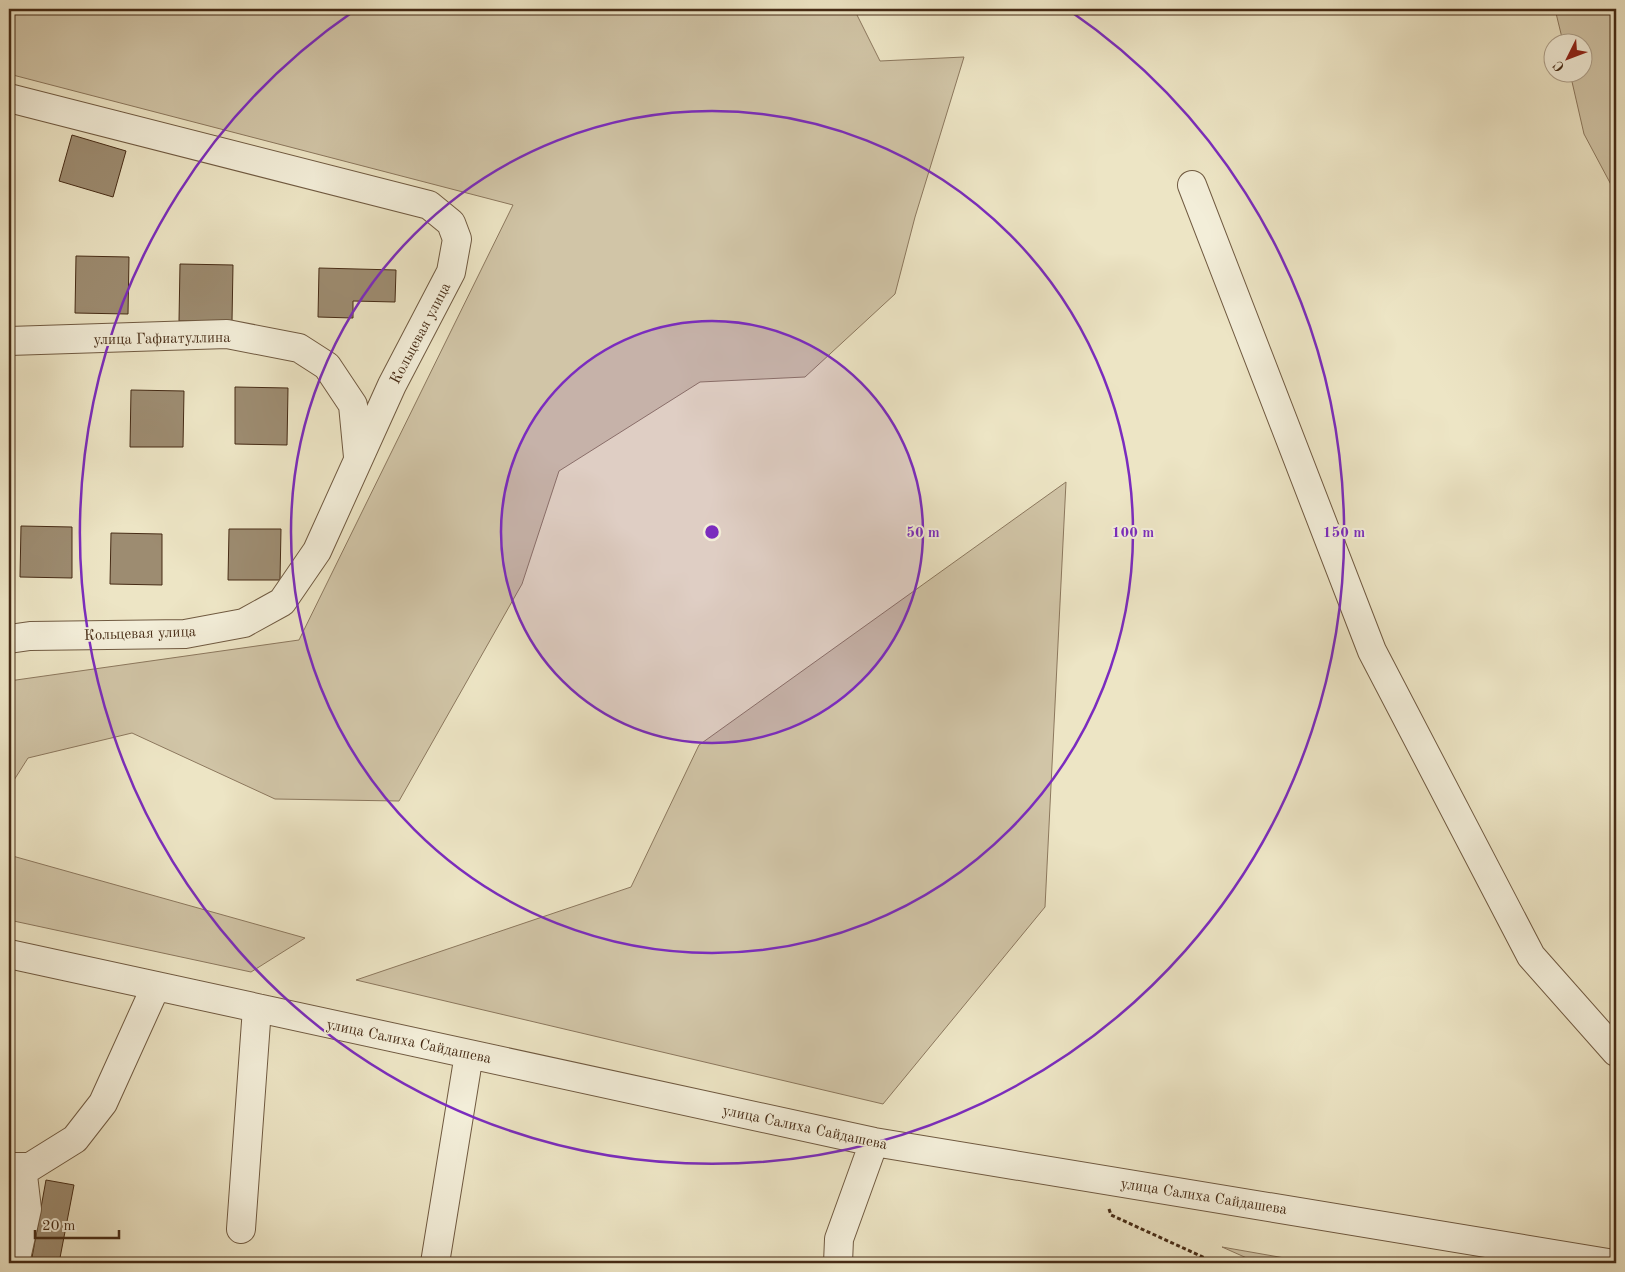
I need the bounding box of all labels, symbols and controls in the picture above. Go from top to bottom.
north arrow [1542,32,1592,82]
text: С [1551,58,1567,74]
street label: Кольцевая улица [388,280,455,387]
street label: улица Гафиатуллина [93,331,231,348]
centre of rings [703,523,721,541]
text: 50 m [906,526,940,541]
text: 100 m [1112,526,1154,541]
text: 150 m [1323,526,1365,541]
street label: Кольцевая улица [84,625,197,644]
street label: улица Салиха Сайдашева [325,1018,493,1067]
street label: улица Салиха Сайдашева [721,1104,889,1153]
street label: улица Салиха Сайдашева [1119,1177,1289,1218]
scale bar [35,1207,119,1239]
text: 20 m [42,1219,76,1234]

